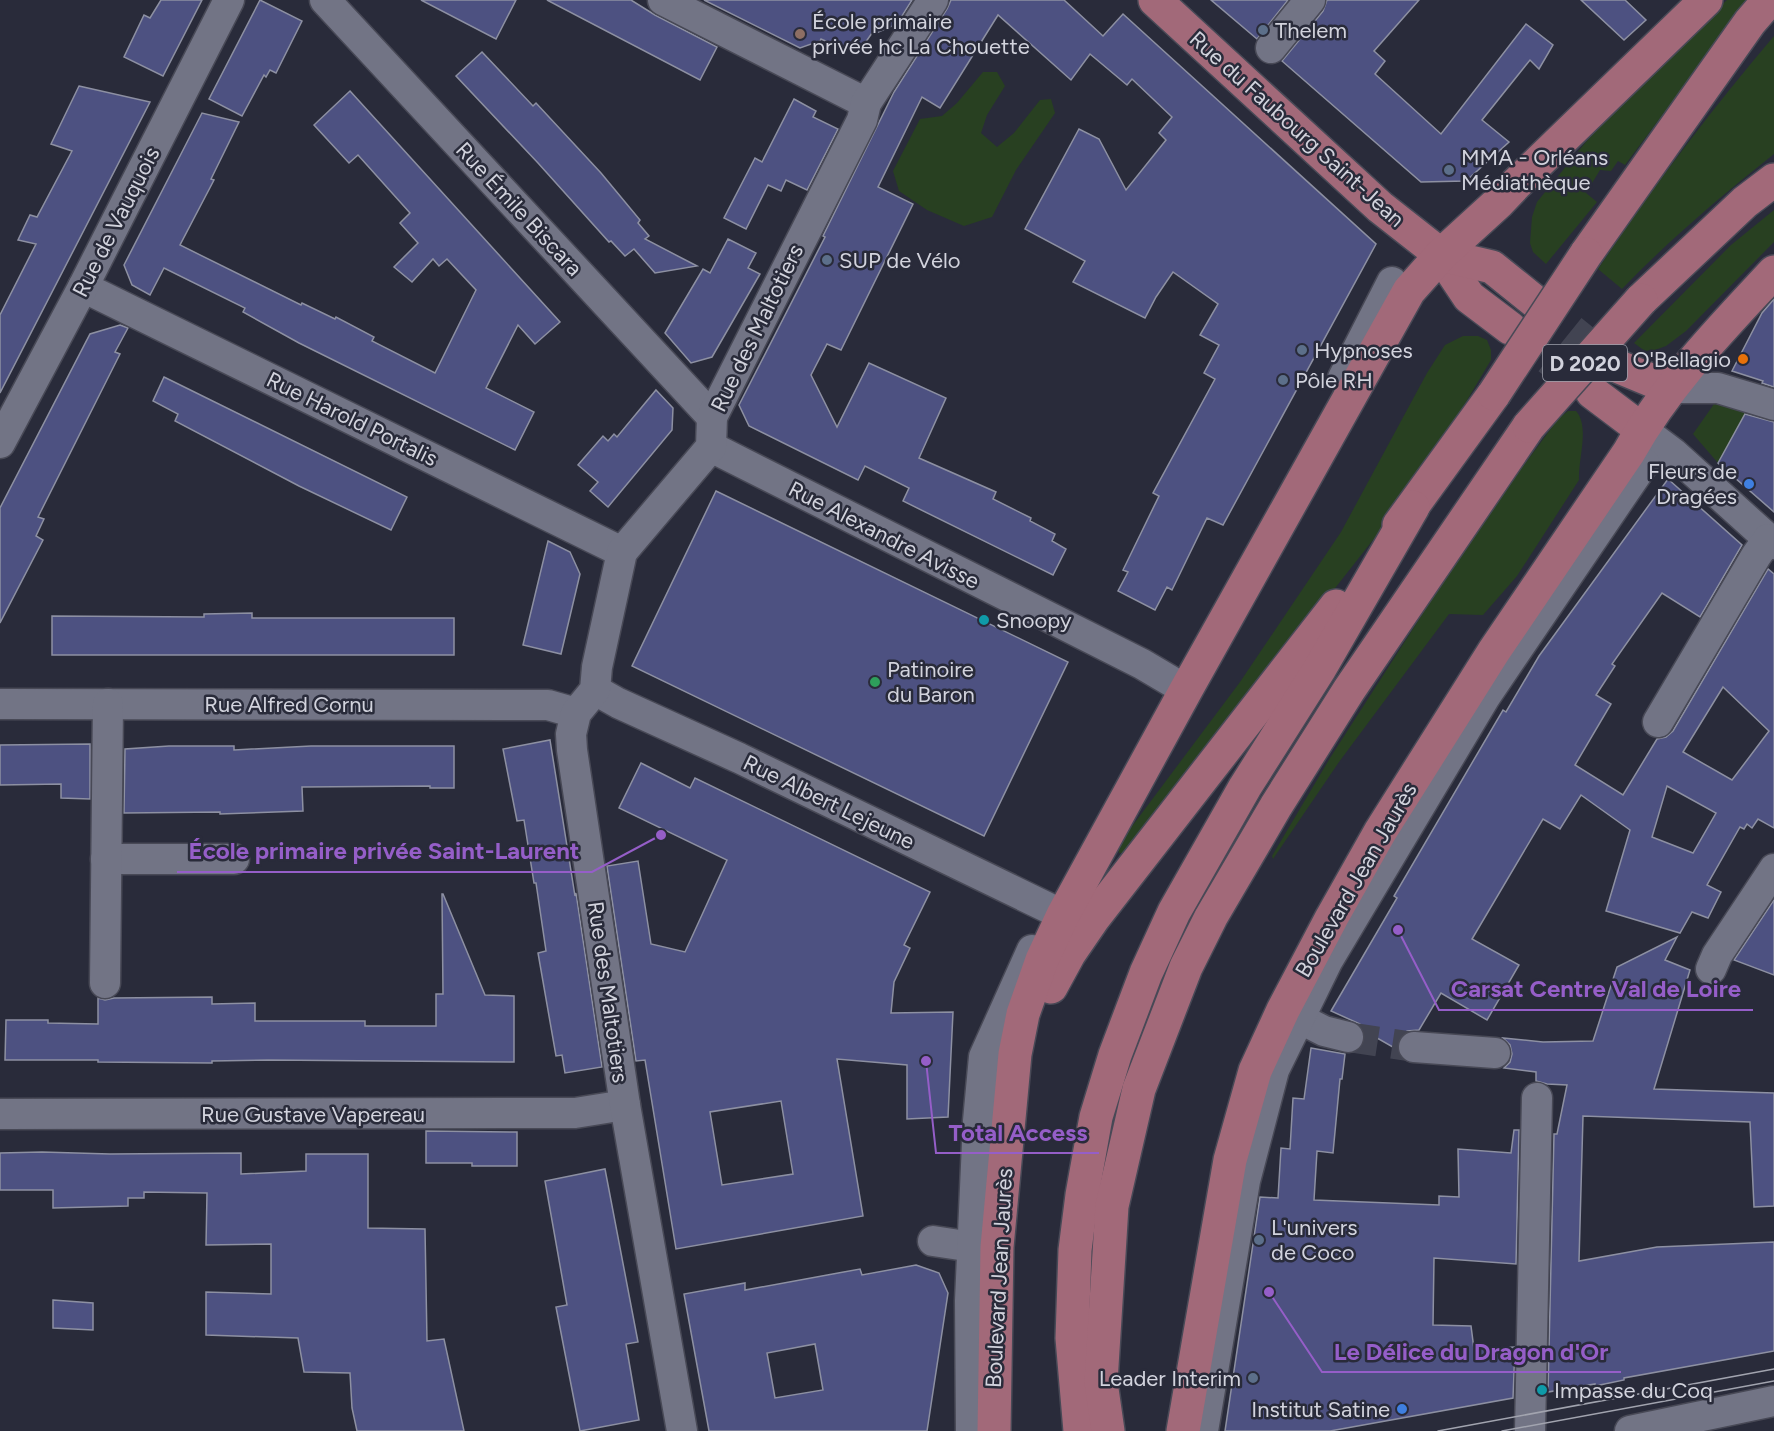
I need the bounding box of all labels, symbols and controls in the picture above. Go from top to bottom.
place label: École primaire privée hc La Chouette [812,8,1030,60]
place label: Thelem [1275,17,1347,44]
marker: Thelem [1256,23,1270,37]
street label: Rue du Faubourg Saint-Jean [1184,25,1410,233]
marker: École primaire privée hc La Chouette [793,27,807,41]
street label: Rue Émile Biscara [450,136,588,282]
street label: Rue de Vauquois [67,142,165,302]
place label: MMA - Orléans Médiathèque [1461,144,1608,196]
marker: MMA - Orléans Médiathèque [1442,163,1456,177]
street label: Rue des Maltotiers [705,240,809,416]
place label: SUP de Vélo [839,247,961,274]
marker: SUP de Vélo [820,253,834,267]
place label: Hypnoses [1314,337,1413,364]
marker: Hypnoses [1295,343,1309,357]
road number: D 2020 [1543,345,1627,381]
place label: O'Bellagio [1632,346,1731,373]
marker: O'Bellagio [1736,352,1750,366]
street label: Rue Harold Portalis [262,366,442,472]
place label: Pôle RH [1295,367,1373,394]
marker: Pôle RH [1276,373,1290,387]
place label: Fleurs de Dragées [1648,458,1737,510]
street label: Rue Alexandre Avisse [784,475,984,595]
marker: Fleurs de Dragées [1742,477,1756,491]
place label: Snoopy [996,607,1072,634]
marker: Snoopy [977,613,991,627]
place label: Patinoire du Baron [887,656,975,708]
marker: Patinoire du Baron [868,675,882,689]
street label: Rue Alfred Cornu [204,691,374,718]
street label: Rue Albert Lejeune [739,749,919,855]
street label: Boulevard Jean Jaurès [1289,778,1423,982]
callout: École primaire privée Saint-Laurent [177,830,592,872]
text: École primaire privée Saint-Laurent [189,836,579,865]
street label: Rue des Maltotiers [582,900,634,1084]
callout: Carsat Centre Val de Loire [1439,968,1753,1010]
text: Carsat Centre Val de Loire [1451,974,1741,1003]
street label: Rue Gustave Vapereau [201,1101,425,1128]
callout: Total Access [936,1111,1099,1153]
text: Total Access [949,1118,1087,1147]
street label: Boulevard Jean Jaurès [980,1167,1018,1389]
place label: L'univers de Coco [1271,1214,1357,1266]
marker: L'univers de Coco [1252,1233,1266,1247]
callout: Le Délice du Dragon d'Or [1322,1330,1621,1372]
text: Le Délice du Dragon d'Or [1334,1337,1608,1366]
place label: Leader Interim [1099,1365,1241,1392]
marker: Leader Interim [1246,1371,1260,1385]
place label: Impasse du Coq [1554,1377,1713,1404]
marker: Impasse du Coq [1535,1383,1549,1397]
place label: Institut Satine [1251,1396,1390,1423]
marker: Institut Satine [1395,1402,1409,1416]

